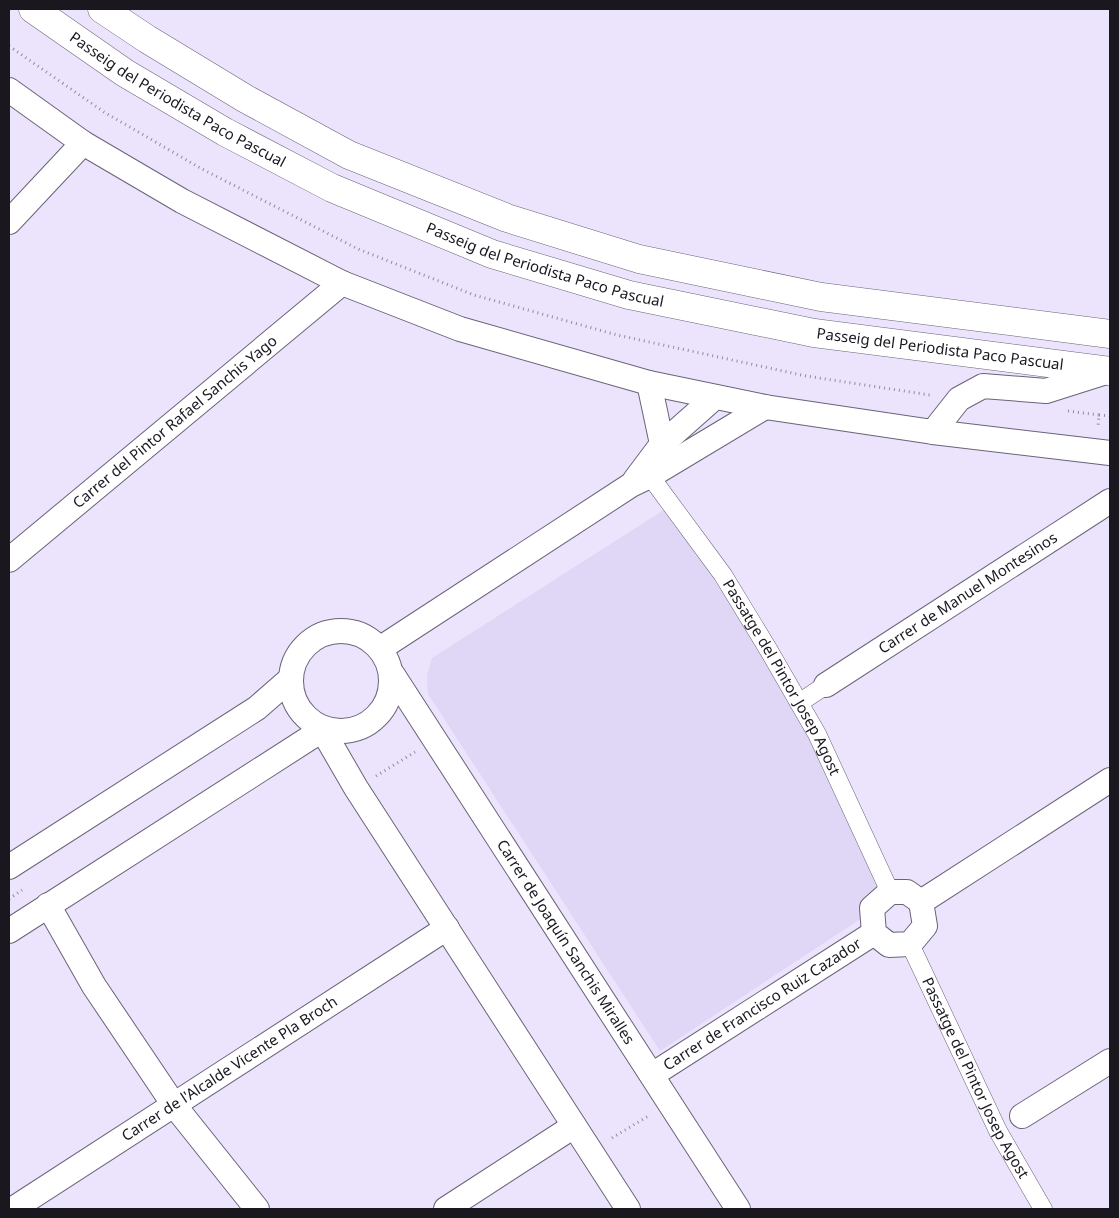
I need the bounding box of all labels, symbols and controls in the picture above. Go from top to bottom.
street label: Passeig del Periodista Paco Pascual [66,27,290,171]
street label: Passeig del Periodista Paco Pascual [423,217,666,311]
street label: Passeig del Periodista Paco Pascual [816,322,1065,374]
street label: Carrer del Pintor Rafael Sanchis Yago [68,330,281,512]
street label: Carrer de Manuel Montesinos [874,527,1061,658]
street label: Passatge del Pintor Josep Agost [719,575,846,779]
street label: Carrer de Joaquín Sanchis Miralles [493,835,640,1048]
street label: Carrer de Francisco Ruiz Cazador [659,933,865,1074]
street label: Passatge del Pintor Josep Agost [918,974,1035,1182]
street label: Carrer de l'Alcalde Vicente Pla Broch [117,991,341,1145]

